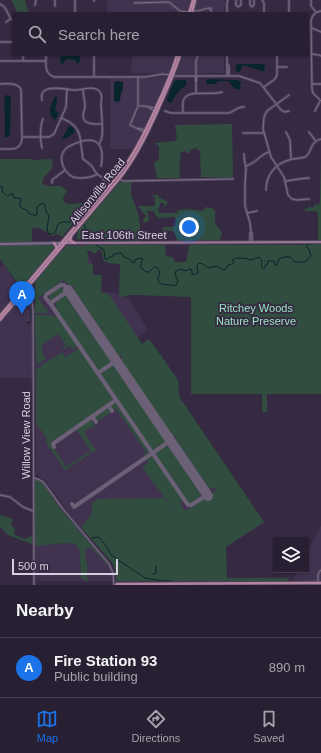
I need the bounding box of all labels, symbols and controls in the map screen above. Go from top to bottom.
search box [12,12,309,56]
icon: search [26,23,48,45]
text: Search here [58,26,140,43]
street label: Allisonville Road [67,156,127,226]
your location [179,217,199,237]
street label: East 106th Street [82,229,167,241]
pin: A [9,281,35,314]
park label: Ritchey Woods Nature Preserve [216,302,296,327]
street label: Willow View Road [20,391,32,479]
map controls [273,537,309,573]
button: layers [273,537,309,573]
scale bar [12,557,118,576]
text: 500 m [18,560,49,572]
text: Nearby [16,601,74,620]
text: Fire Station 93 [54,652,157,669]
text: A [24,660,34,675]
text: 890 m [269,660,305,675]
text: Public building [54,669,138,684]
tab: Map [36,708,58,744]
tab: Directions [131,708,180,744]
tab: Saved [253,708,284,744]

